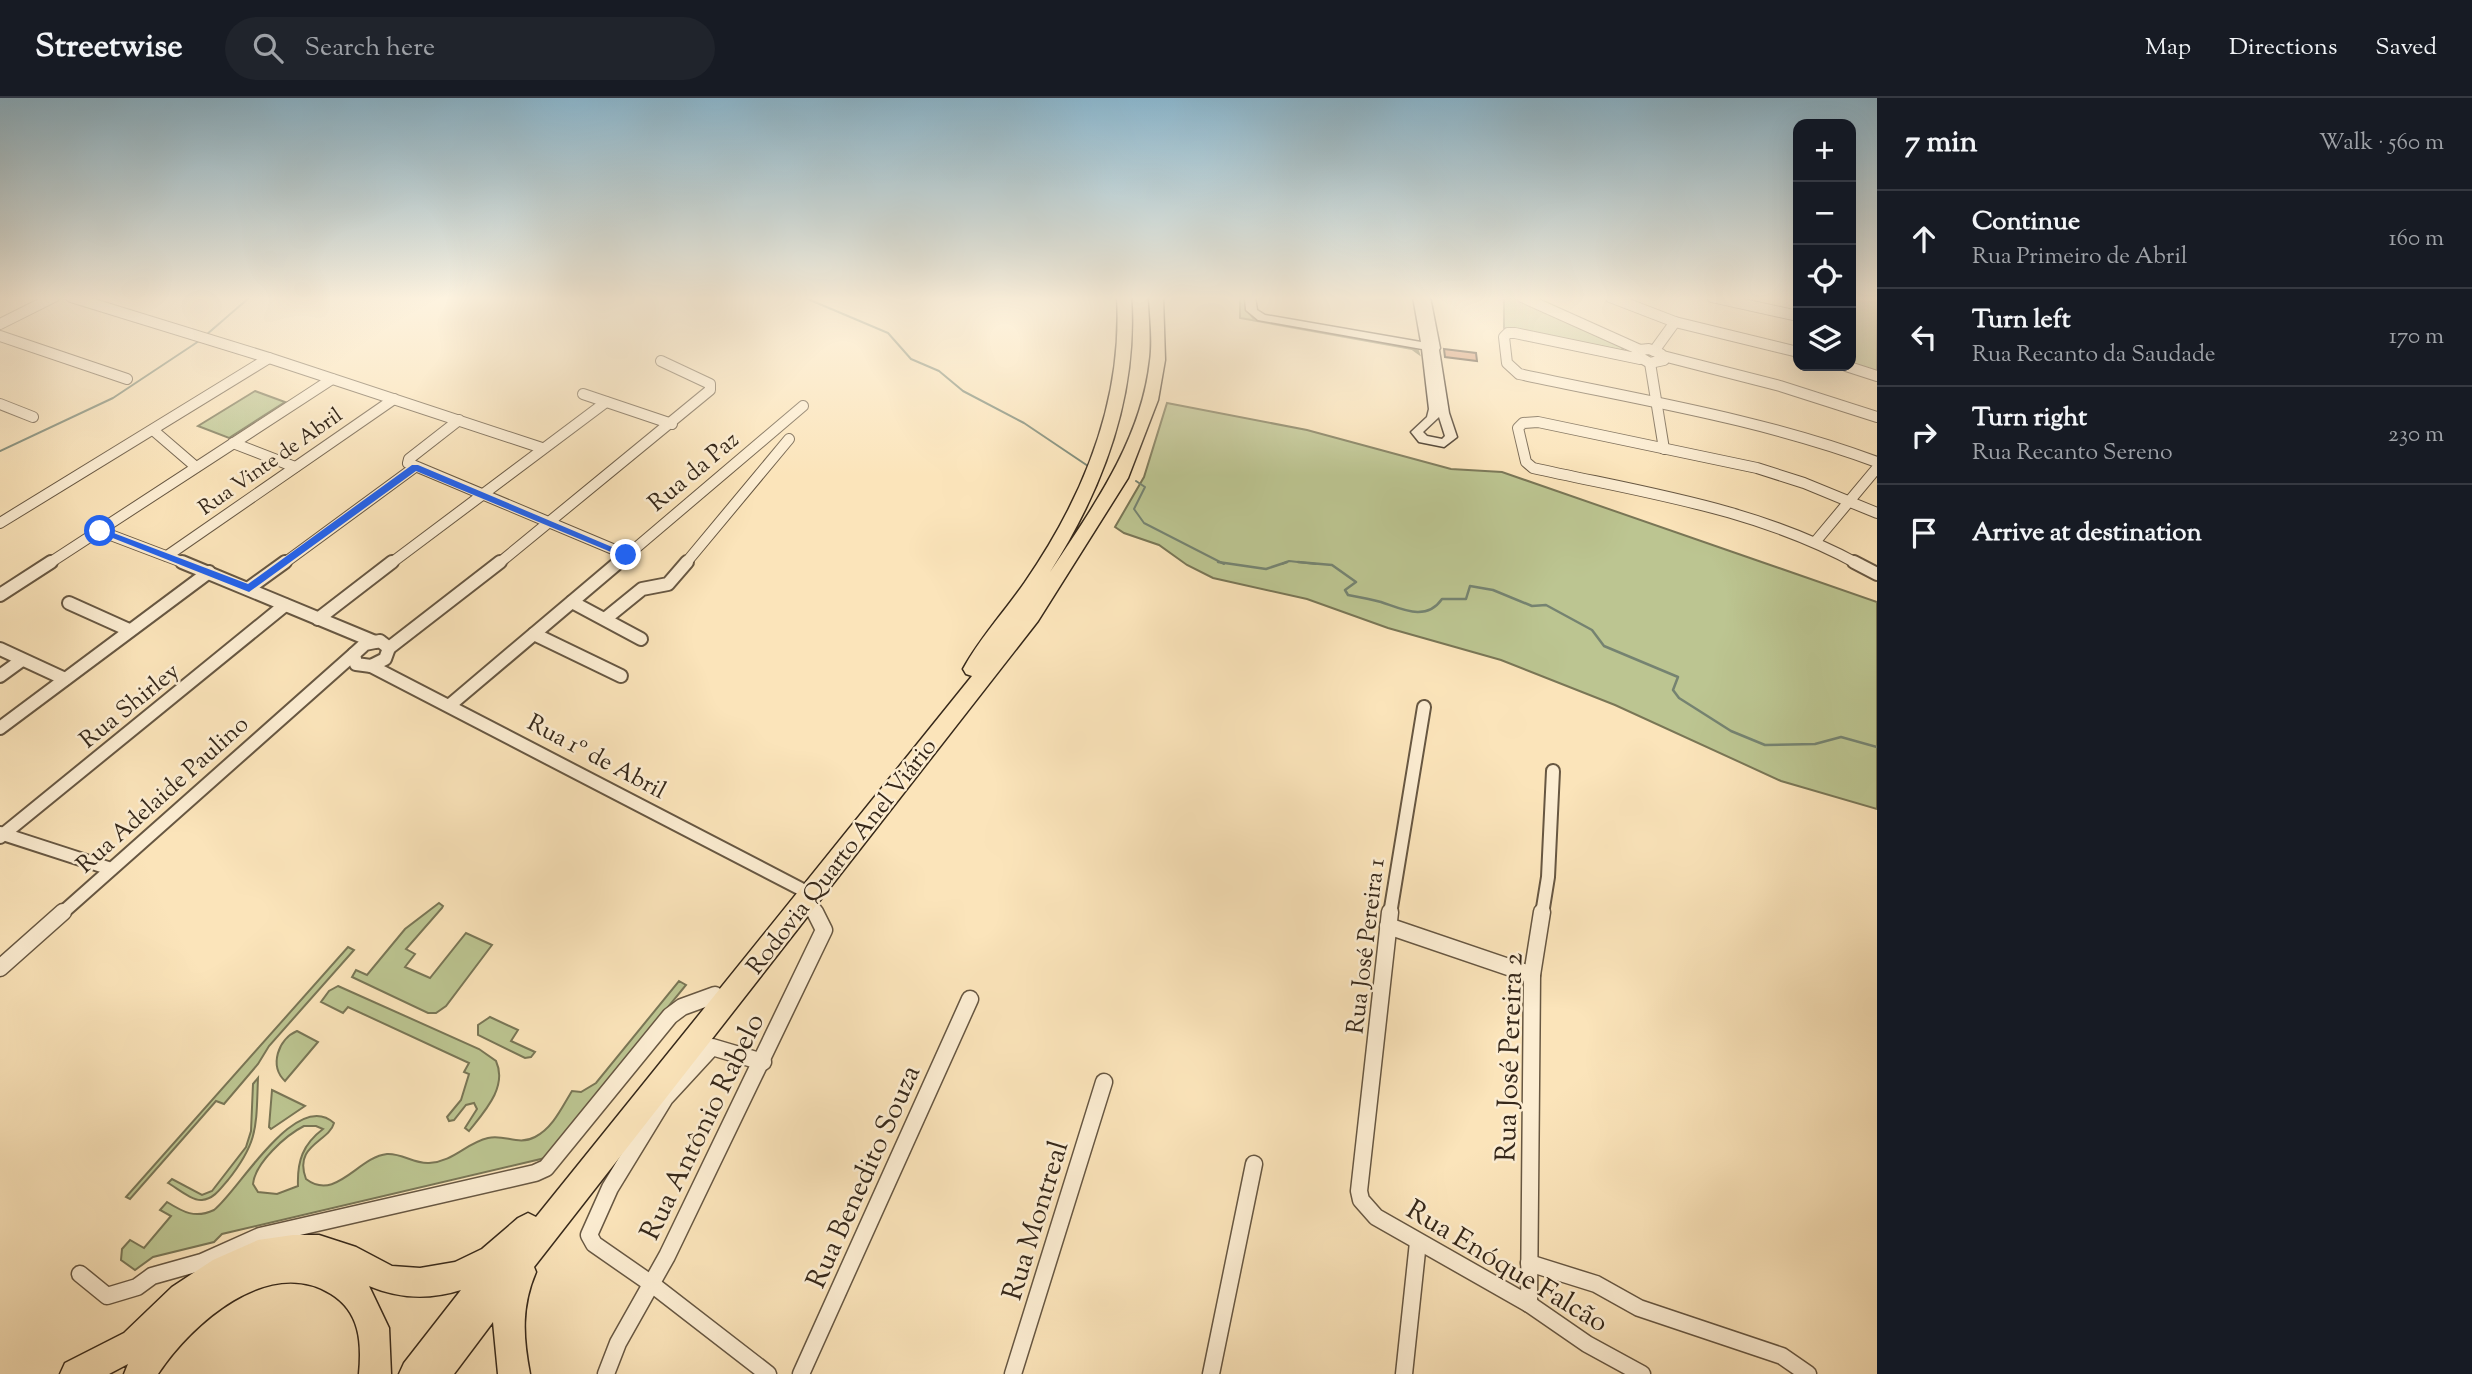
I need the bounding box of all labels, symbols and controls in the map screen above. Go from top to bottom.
search box [225,17,715,80]
text: Streetwise [35,24,183,72]
icon: search [249,29,287,67]
text: Search here [305,30,435,67]
text: Map [2145,31,2191,65]
text: Directions [2229,31,2337,65]
text: Saved [2375,31,2437,65]
map controls [1793,119,1856,371]
button: + [1793,119,1856,182]
text: 7 min [1905,122,1977,165]
text: Walk · 560 m [2319,127,2444,160]
button: − [1793,182,1856,245]
text: Continue [1972,204,2080,241]
icon: ahead [1905,220,1943,258]
text: 160 m [2389,223,2444,256]
text: Rua Primeiro de Abril [1972,241,2187,274]
button: locate [1793,245,1856,308]
text: Turn left [1972,302,2071,339]
button: layers [1793,308,1856,371]
icon: left [1905,318,1943,356]
text: 170 m [2389,321,2444,354]
text: Rua Recanto da Saudade [1972,339,2215,372]
text: Turn right [1972,400,2087,437]
street label: Rua Vinte de Abril [193,402,349,524]
icon: right [1905,416,1943,454]
text: 230 m [2388,419,2444,452]
street label: Rua da Paz [641,424,747,521]
text: Rua Recanto Sereno [1972,437,2173,470]
icon: arrive [1905,514,1943,552]
route start [84,515,115,546]
text: Arrive at destination [1972,515,2202,552]
route end [610,539,641,570]
street label: Rua Shirley [73,656,188,757]
street label: Rua 1º de Abril [521,707,672,809]
street label: Rua Adelaide Paulino [70,709,257,882]
street label: Rodovia Quarto Anel Viário [739,732,946,983]
street label: Rua José Pereira 1 [1339,857,1395,1036]
street label: Rua José Pereira 2 [1487,952,1535,1162]
street label: Rua Antônio Rabelo [631,1007,776,1247]
street label: Rua Benedito Souza [798,1059,932,1295]
street label: Rua Montreal [994,1136,1080,1306]
street label: Rua Enóque Falcão [1398,1191,1615,1344]

